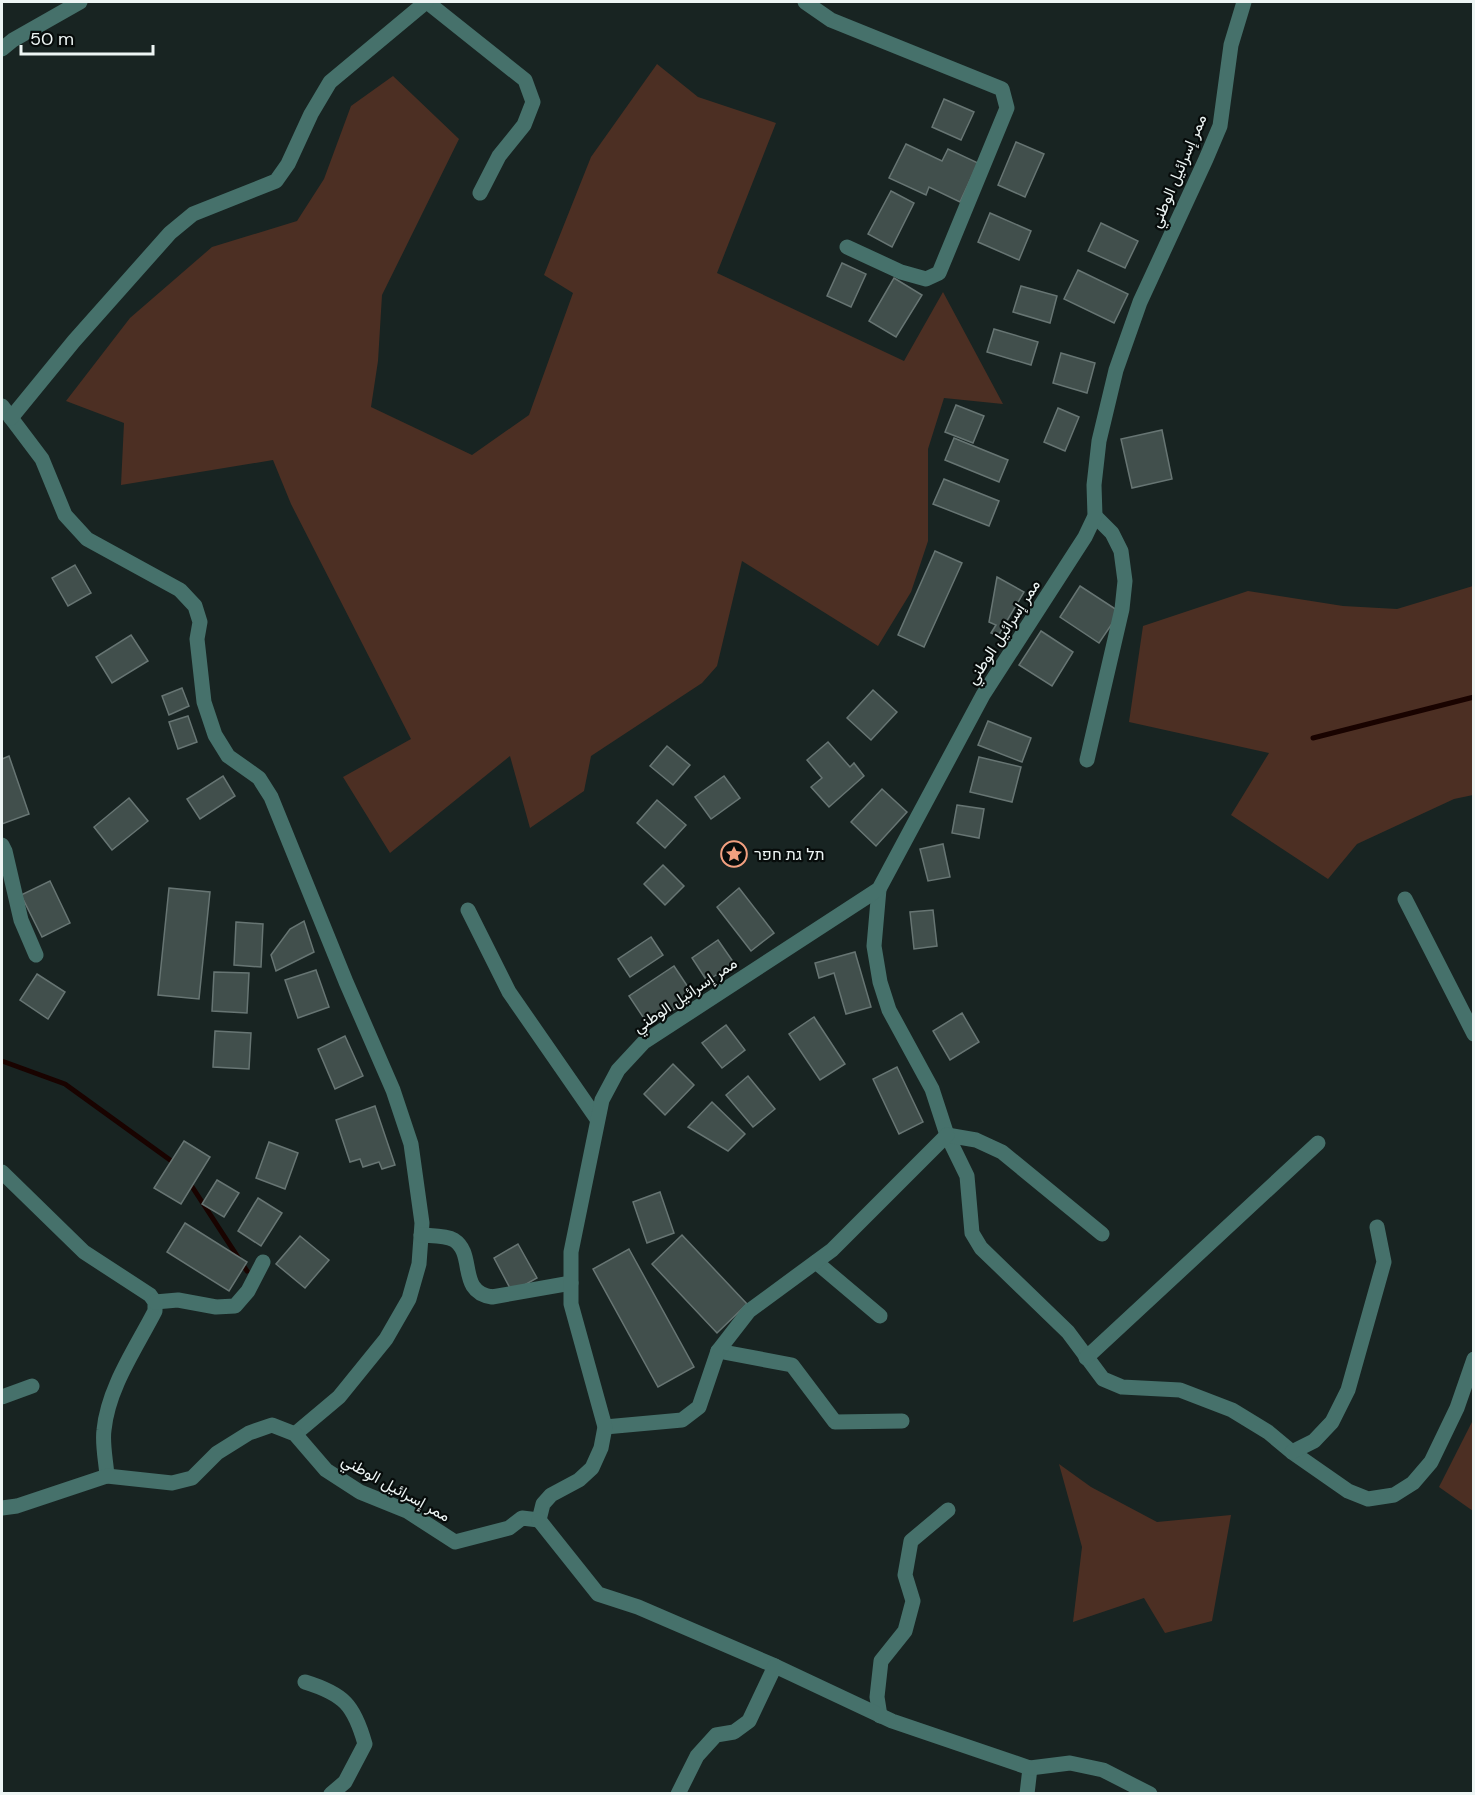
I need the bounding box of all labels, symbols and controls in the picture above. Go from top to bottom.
scale bar [21,18,153,56]
text: 50 m [30,27,74,51]
street label: ممر إسرائيل الوطني [1145,111,1214,232]
street label: ممر إسرائيل الوطني [961,575,1047,690]
place icon: תל גת חפר [719,839,749,869]
place label: תל גת חפר [754,844,825,865]
street label: ممر إسرائيل الوطني [629,952,743,1040]
street label: ممر إسرائيل الوطني [336,1449,454,1529]

